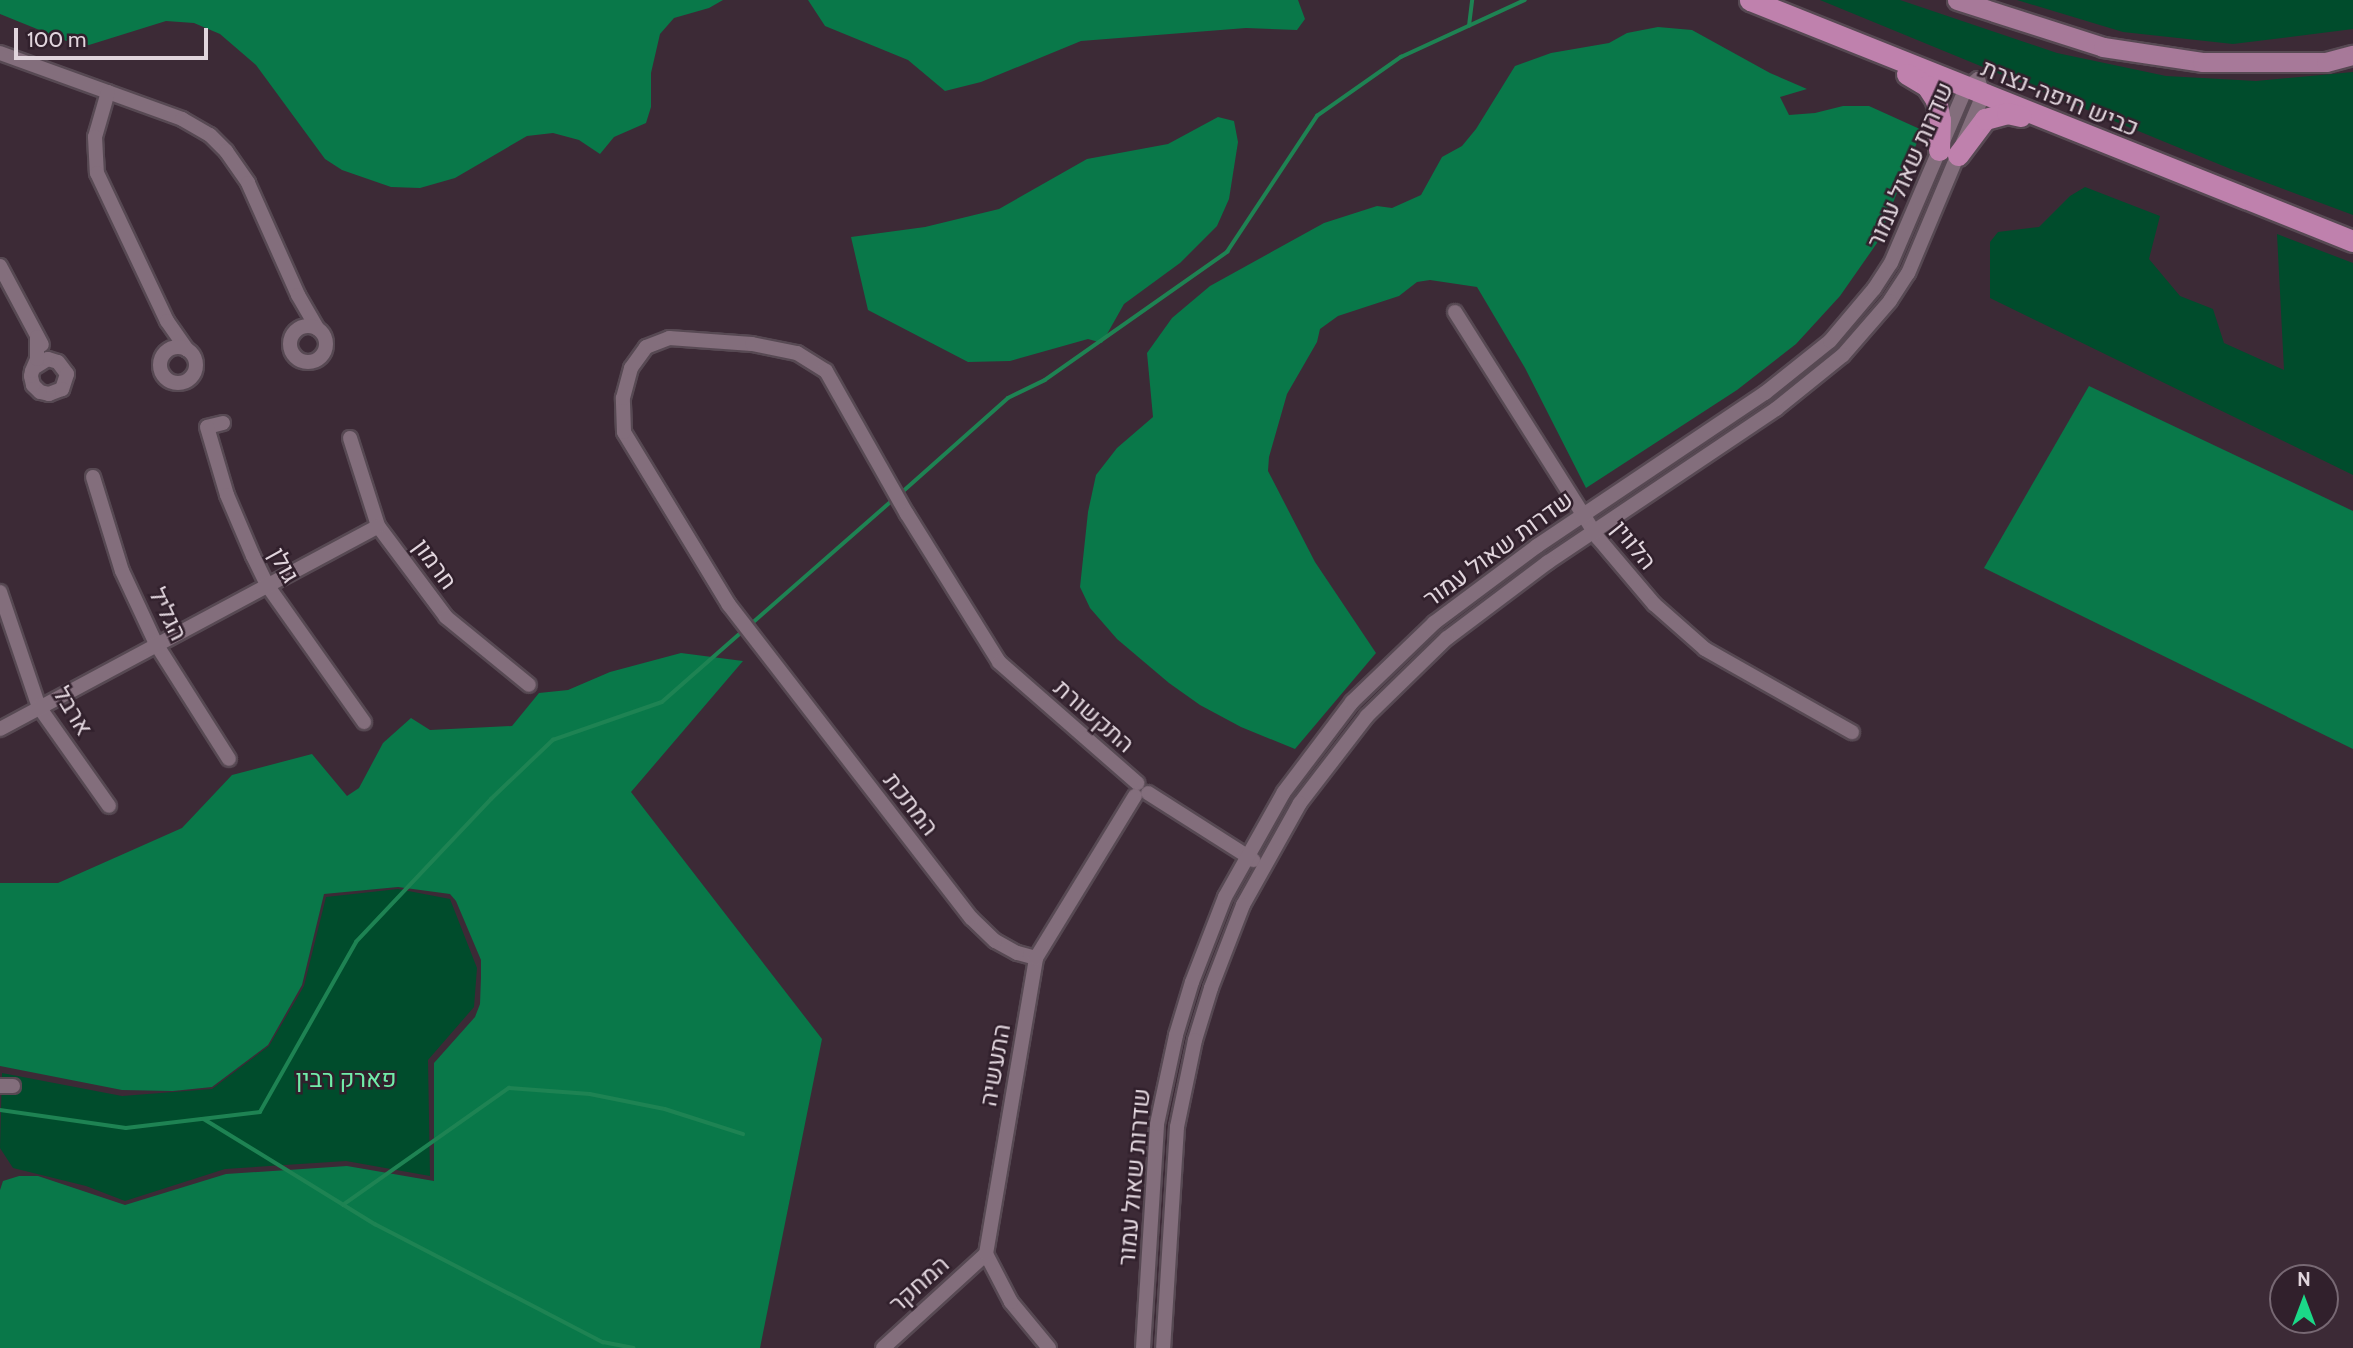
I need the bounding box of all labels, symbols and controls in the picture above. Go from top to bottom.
scale bar [18,14,212,58]
text: 100 m [27,27,86,52]
street label: כביש חיפה-נצרת [1977,53,2143,143]
street label: שדרות שאול עמור [1861,78,1959,252]
street label: שדרות שאול עמור [1418,485,1578,613]
street label: הלווין [1606,515,1662,575]
street label: חרמון [407,533,463,595]
street label: גולן [263,542,305,588]
street label: הגליל [143,583,193,645]
street label: התקשורת [1048,673,1140,759]
street label: ארבל [47,681,99,741]
street label: המתכת [877,767,945,841]
street label: התעשיה [974,1021,1016,1109]
park label: פארק רבין [295,1065,397,1093]
street label: שדרות שאול עמור [1112,1087,1156,1267]
street label: המחקר [883,1250,955,1318]
north arrow [2269,1264,2339,1334]
text: N [2297,1268,2311,1291]

